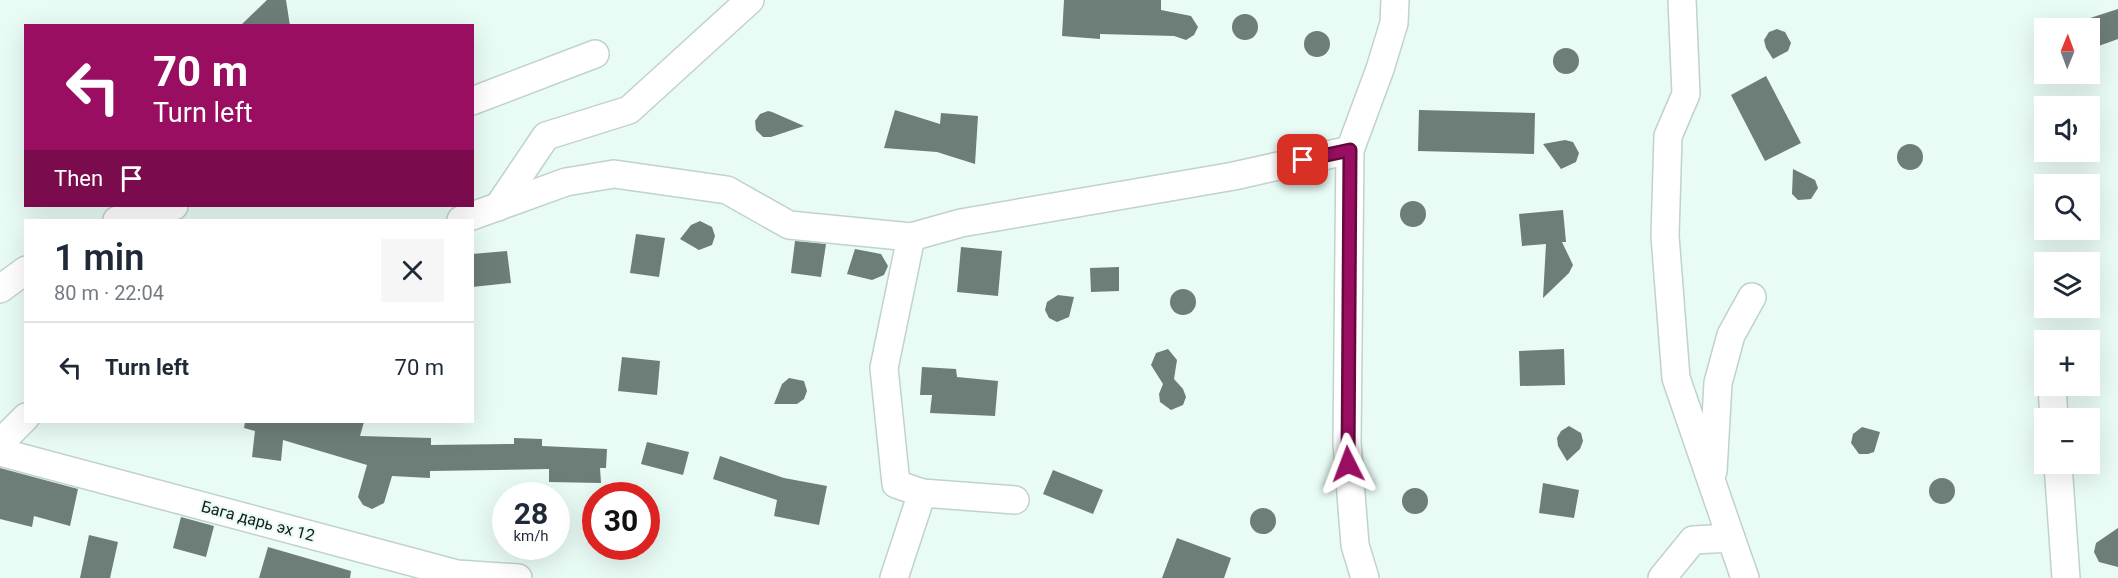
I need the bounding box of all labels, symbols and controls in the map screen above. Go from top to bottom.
north arrow [2034,18,2100,84]
map controls [2034,18,2100,474]
text: 70 m [153,47,248,96]
icon: left [54,48,132,126]
button: sound [2034,96,2100,162]
text: Turn left [153,97,253,129]
pin [1277,134,1328,185]
icon: arrive [1286,143,1319,176]
icon: arrive [115,162,148,195]
text: Then [54,166,103,191]
button: search [2034,174,2100,240]
text: 1 min [54,237,144,279]
button: close [381,239,444,302]
button: layers [2034,252,2100,318]
text: 80 m · 22:04 [54,281,164,305]
button: + [2034,330,2100,396]
icon: left [54,351,87,384]
text: Turn left [105,355,189,380]
text: 70 m [395,355,444,380]
button: − [2034,408,2100,474]
position arrow [1316,432,1380,496]
speed limit sign: 30 [582,482,660,560]
text: 28 [514,496,548,531]
street label: Бага дарь эх 12 [199,497,317,545]
text: km/h [513,527,549,545]

